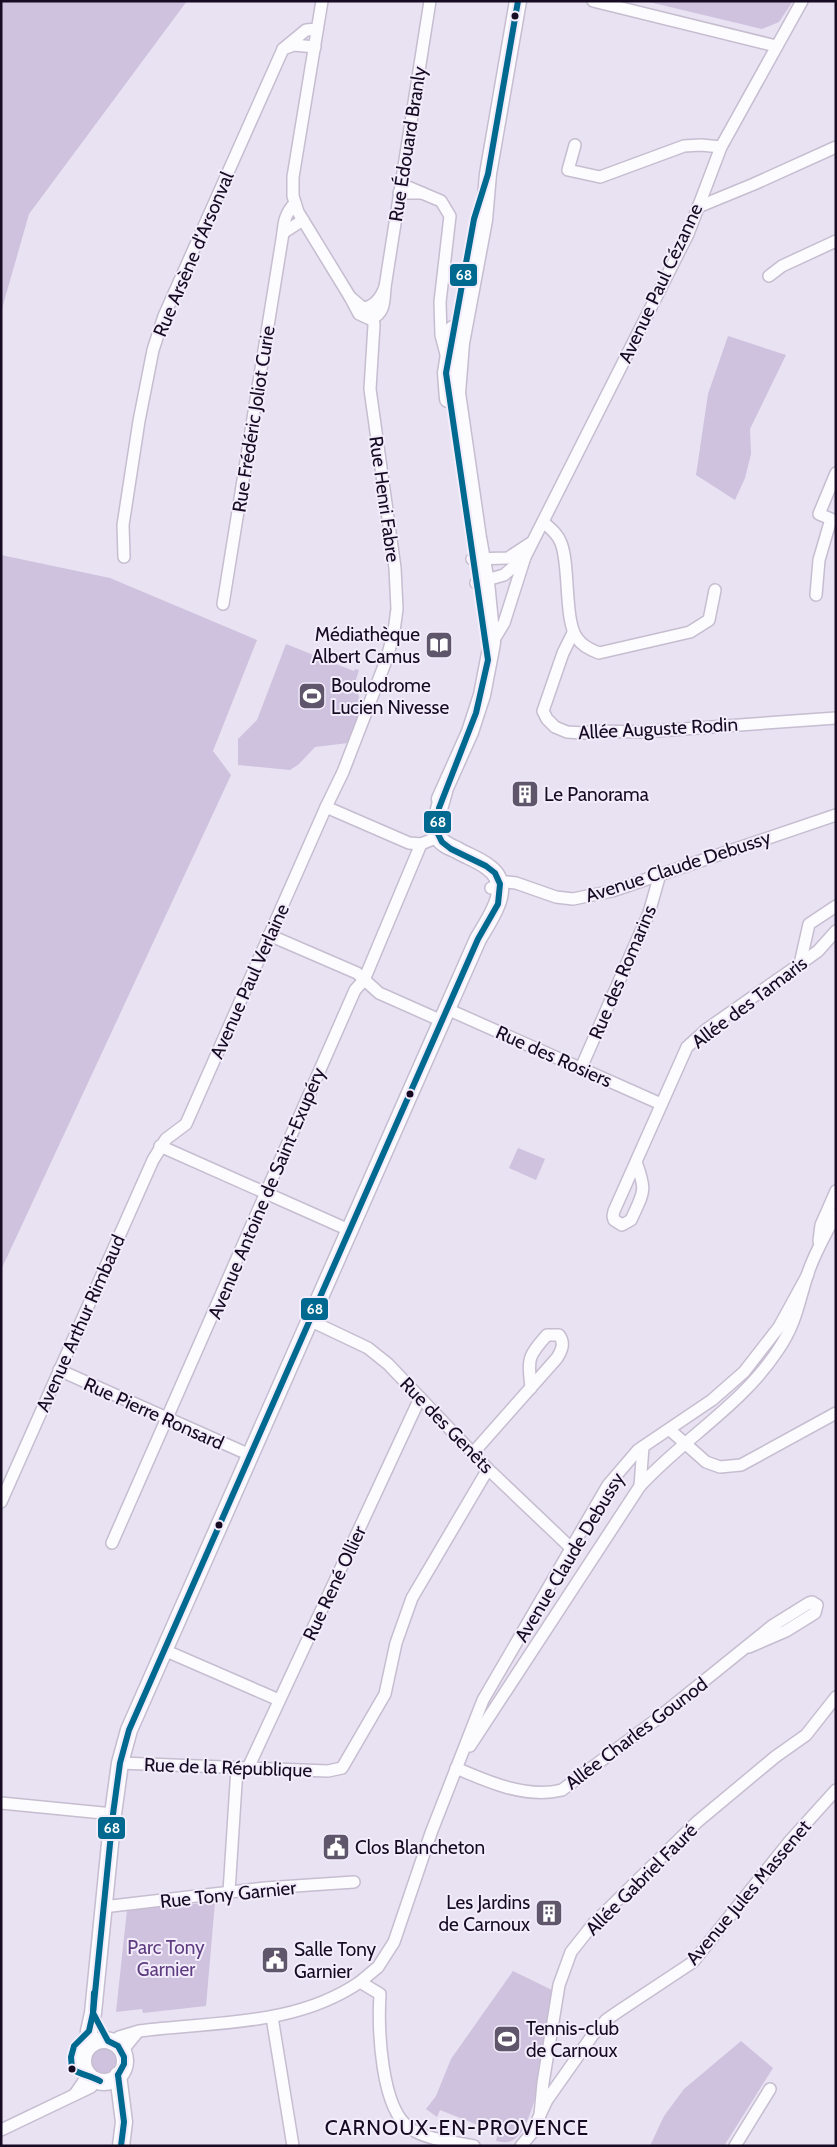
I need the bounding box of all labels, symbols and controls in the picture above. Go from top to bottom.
unlabelled marker [510,11,520,21]
street label: Rue Édouard Branly [383,64,431,223]
street label: Rue Arsène d'Arsonval [148,168,239,340]
street label: Avenue Paul Cézanne [613,200,708,367]
line badge: 68 [449,263,478,287]
text: 68 [456,266,472,284]
street label: Rue Frédéric Joliot Curie [227,324,280,514]
street label: Rue Henri Fabre [364,435,405,564]
place label: Médiathèque Albert Camus [312,623,420,668]
library icon: Médiathèque Albert Camus [424,630,454,660]
place label: Boulodrome Lucien Nivesse [331,674,449,719]
sports icon: Boulodrome Lucien Nivesse [297,681,327,711]
street label: Allée Auguste Rodin [578,713,739,744]
building icon: Le Panorama [510,779,540,809]
place label: Le Panorama [544,783,649,806]
line badge: 68 [423,810,452,834]
text: 68 [430,813,446,831]
street label: Avenue Claude Debussy [583,826,774,907]
street label: Avenue Paul Verlaine [205,900,294,1062]
street label: Rue des Romarins [584,902,661,1043]
street label: Allée des Tamaris [687,952,812,1053]
street label: Rue des Rosiers [492,1021,616,1092]
street label: Avenue Antoine de Saint-Exupéry [203,1063,330,1323]
unlabelled marker [405,1089,415,1099]
street label: Avenue Arthur Rimbaud [31,1231,130,1415]
line badge: 68 [300,1297,329,1321]
text: 68 [307,1300,323,1318]
street label: Rue Pierre Ronsard [80,1372,227,1455]
street label: Rue des Genêts [395,1373,498,1478]
street label: Avenue Claude Debussy [510,1468,629,1646]
unlabelled marker [214,1520,224,1530]
street label: Rue René Ollier [298,1522,371,1644]
street label: Allée Charles Gounod [561,1672,712,1794]
street label: Rue de la République [143,1753,313,1782]
street label: Avenue Jules Massenet [681,1815,816,1969]
line badge: 68 [97,1816,126,1840]
text: 68 [104,1819,120,1837]
street label: Allée Gabriel Fauré [581,1819,702,1940]
public building icon: Clos Blancheton [321,1832,351,1862]
place label: Clos Blancheton [355,1836,485,1859]
street label: Rue Tony Garnier [159,1876,297,1913]
place label: Les Jardins de Carnoux [439,1891,530,1936]
building icon: Les Jardins de Carnoux [534,1898,564,1928]
park label: Parc Tony Garnier [127,1936,205,1981]
place label: Salle Tony Garnier [294,1938,377,1983]
public building icon: Salle Tony Garnier [260,1945,290,1975]
place label: Tennis-club de Carnoux [526,2017,619,2062]
sports icon: Tennis-club de Carnoux [492,2024,522,2054]
unlabelled marker [67,2064,77,2074]
district label: CARNOUX-EN-PROVENCE [325,2115,589,2140]

